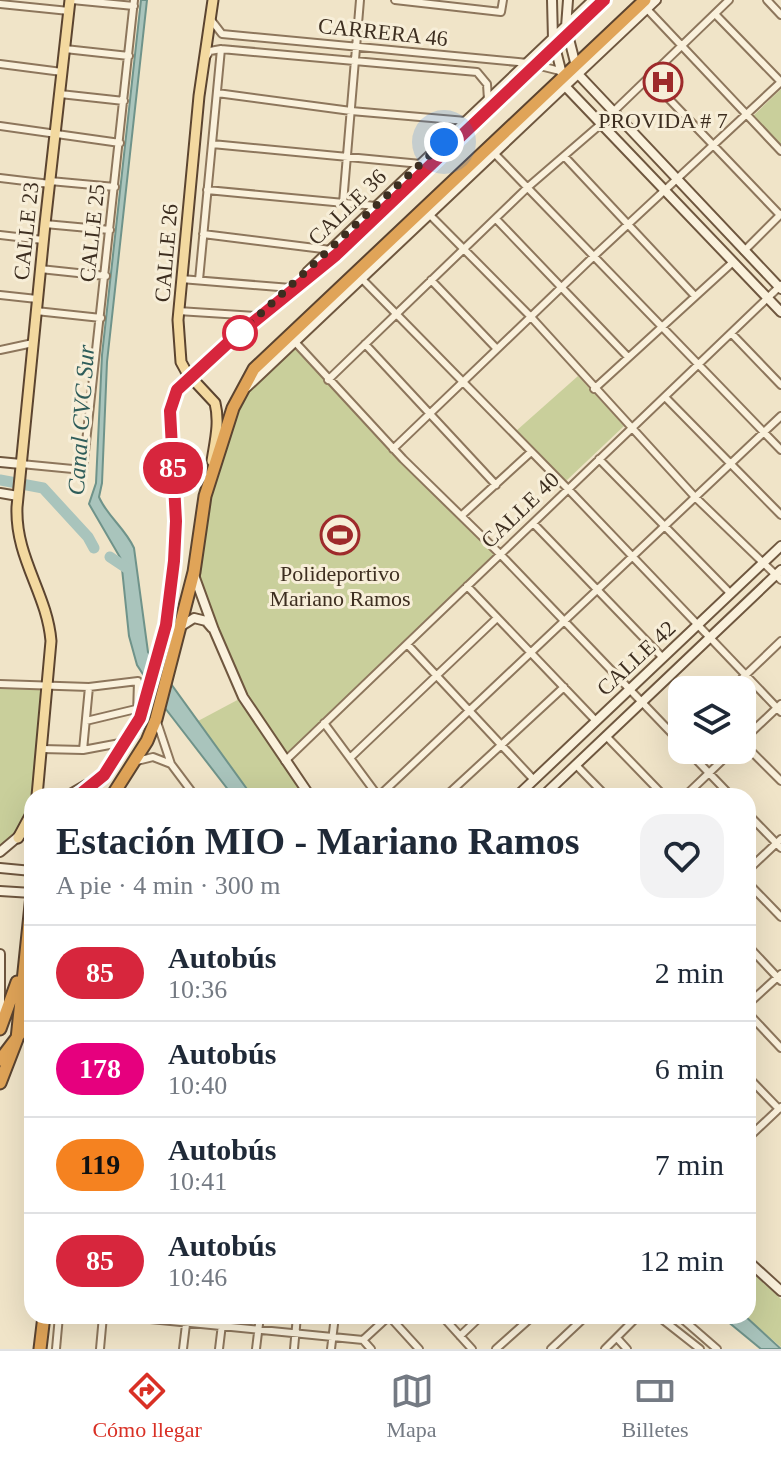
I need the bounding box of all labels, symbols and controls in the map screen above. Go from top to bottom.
street label: CARRERA 46 [317,13,449,51]
hospital icon: PROVIDA # 7 [642,61,684,103]
place label: PROVIDA # 7 [598,108,728,133]
your location [424,122,464,162]
street label: CALLE 36 [303,164,391,250]
street label: CALLE 23 [8,181,44,281]
street label: CALLE 25 [74,183,110,283]
street label: CALLE 26 [149,203,183,303]
unlabelled marker [223,316,257,350]
water label: Canal CVC Sur [63,343,99,496]
line badge: 85 [137,442,209,494]
text: 85 [159,452,187,483]
street label: CALLE 40 [476,467,564,553]
sports icon: Polideportivo Mariano Ramos [319,514,361,556]
place label: Polideportivo Mariano Ramos [269,561,411,611]
street label: CALLE 42 [591,615,681,701]
map controls [668,676,756,764]
button: layers [668,676,756,764]
button: heart [640,814,724,898]
text: Estación MIO - Mariano Ramos [56,820,580,862]
text: A pie · 4 min · 300 m [56,871,281,900]
text: Autobús [168,941,276,974]
text: 2 min [655,956,724,989]
text: 85 [86,957,114,988]
text: 10:36 [168,975,227,1004]
text: Autobús [168,1037,276,1070]
text: 6 min [655,1052,724,1085]
text: 178 [79,1053,121,1084]
text: 10:40 [168,1071,227,1100]
text: Autobús [168,1133,276,1166]
text: 7 min [655,1148,724,1181]
text: 119 [80,1149,120,1180]
text: 10:41 [168,1167,227,1196]
text: Autobús [168,1229,276,1262]
text: 12 min [640,1244,724,1277]
text: 85 [86,1245,114,1276]
text: 10:46 [168,1263,227,1292]
tab: Cómo llegar [92,1369,202,1443]
tab: Mapa [387,1369,437,1443]
tab: Billetes [621,1369,689,1443]

